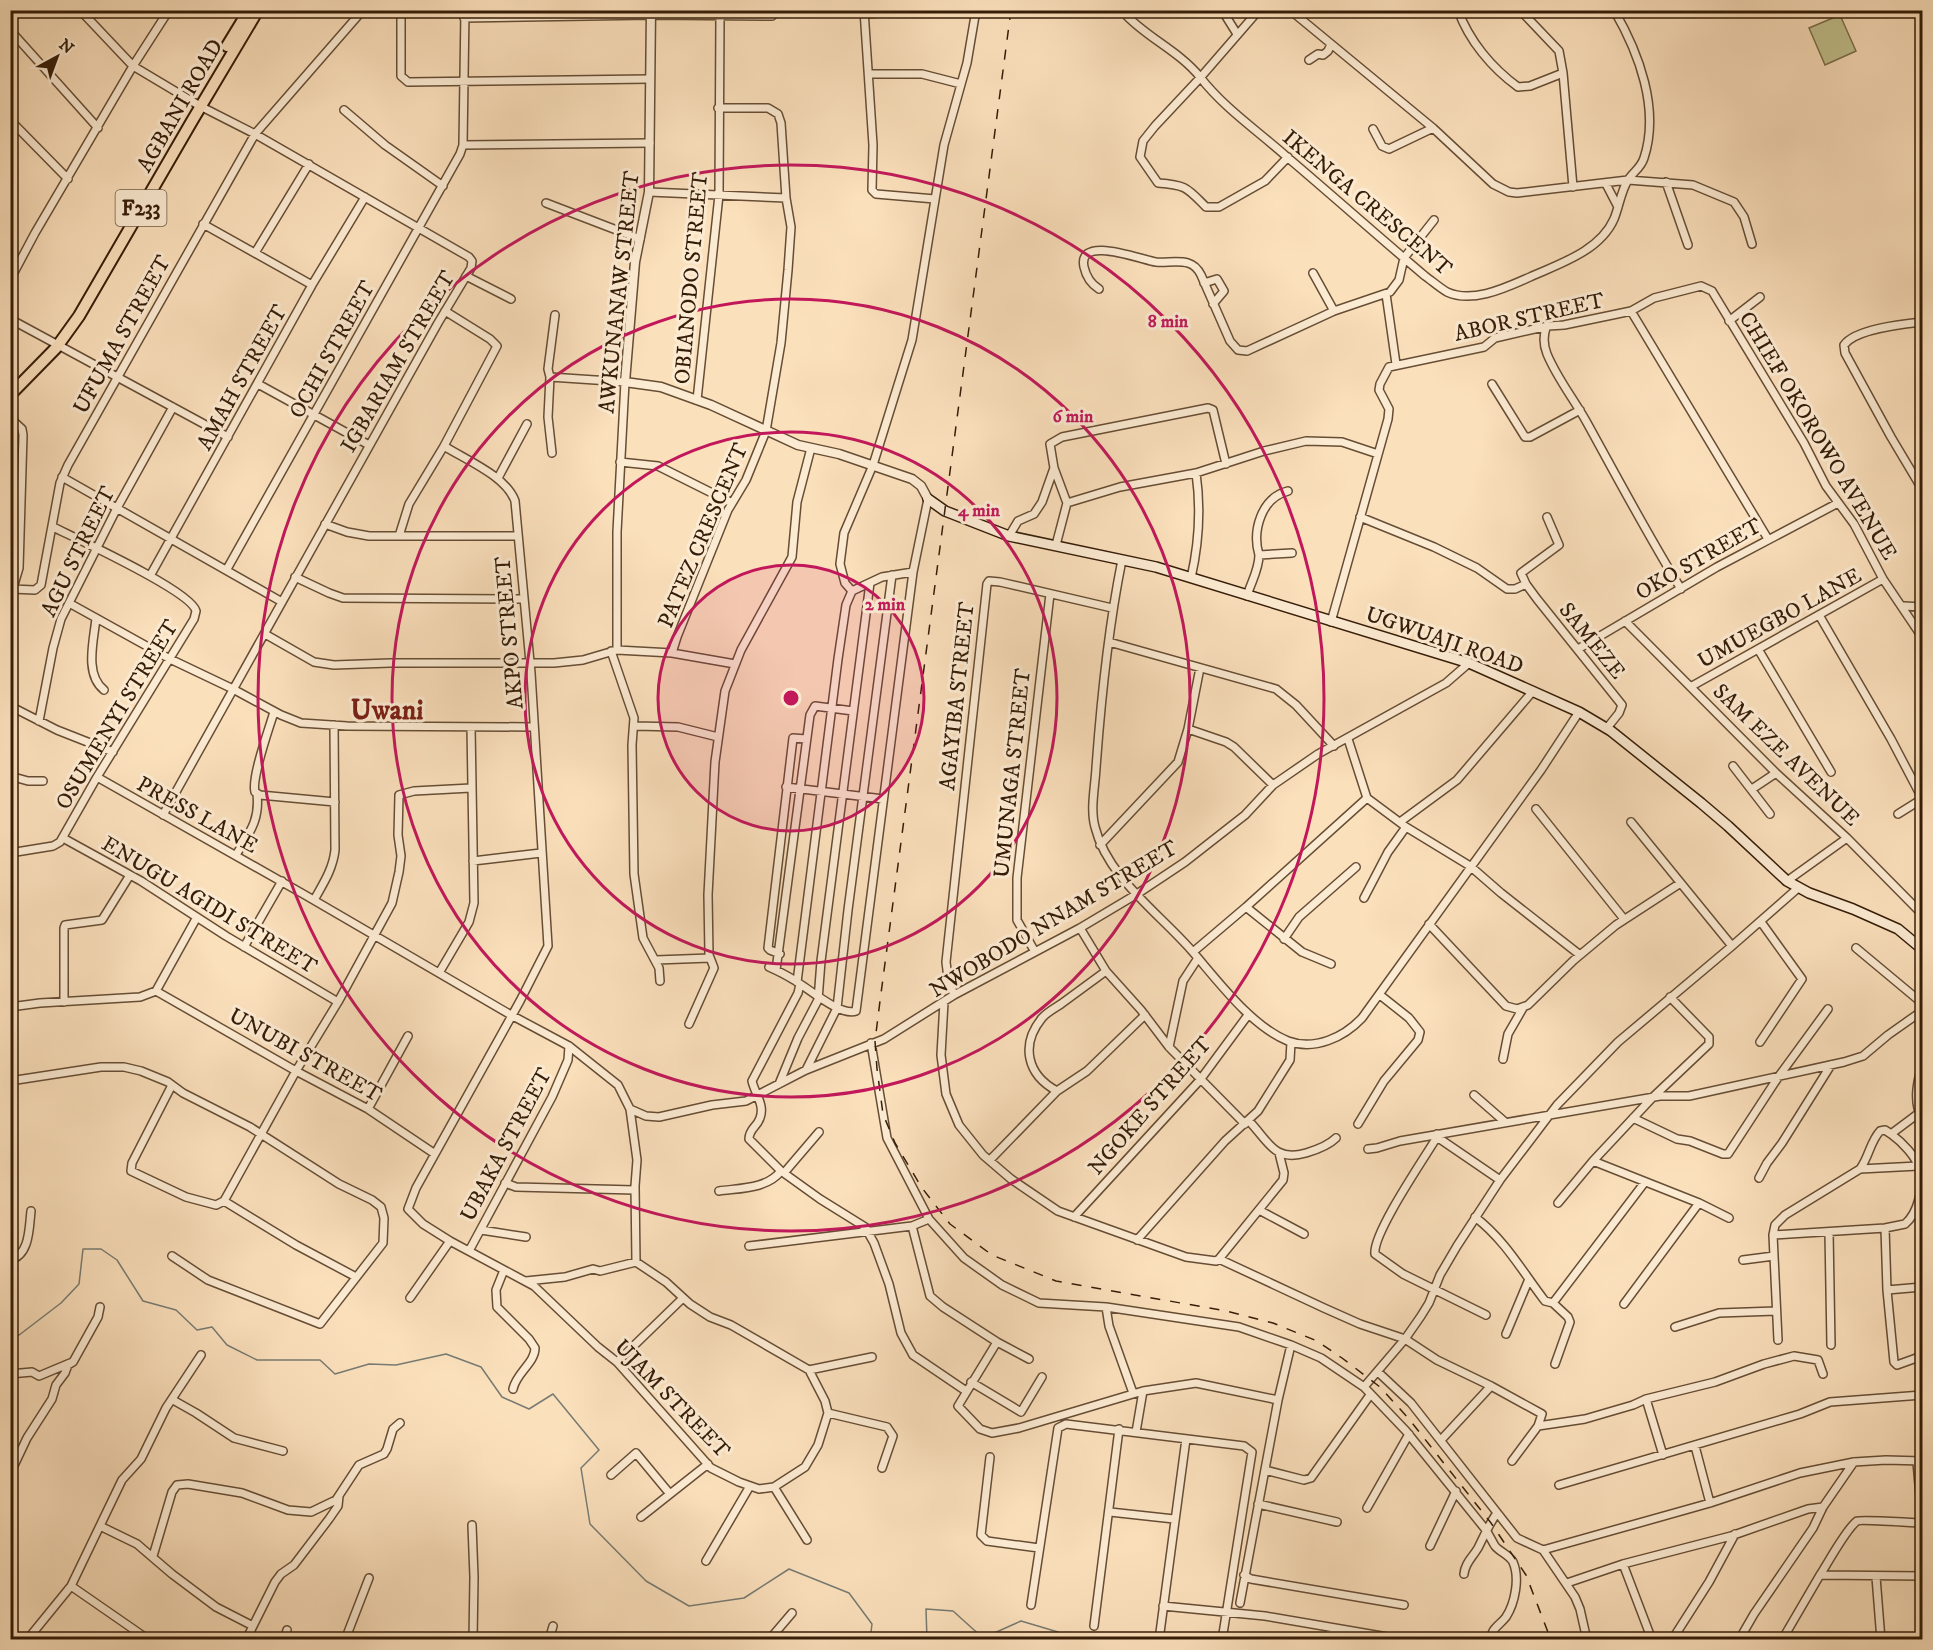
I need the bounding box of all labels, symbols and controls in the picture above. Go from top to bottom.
north arrow [27,27,87,87]
street label: AGBANI ROAD [131,34,229,177]
text: N [55,35,78,58]
street label: IKENGA CRESCENT [1277,124,1458,282]
street label: AWKUNANAW STREET [593,169,646,415]
street label: OBIANODO STREET [669,171,714,385]
road number: F233 [116,190,166,226]
street label: UFUMA STREET [68,250,177,419]
street label: IGBARIAM STREET [335,266,461,457]
street label: OCHI STREET [283,276,381,423]
street label: ABOR STREET [1452,287,1607,348]
street label: AMAH STREET [191,300,294,455]
street label: CHIEF OKOROWO AVENUE [1733,307,1903,565]
text: 8 min [1148,311,1189,333]
text: 6 min [1053,406,1094,428]
street label: PATEZ CRESCENT [652,439,755,632]
street label: AGU STREET [35,482,122,621]
text: 4 min [957,500,1000,522]
street label: OKO STREET [1631,512,1767,606]
street label: AKPO STREET [489,555,530,710]
street label: UMUEGBO LANE [1693,562,1866,675]
text: 2 min [865,594,906,616]
street label: SAMEZE [1553,597,1631,685]
street label: AGAYIBA STREET [934,600,981,792]
street label: UGWUAJI ROAD [1362,601,1527,680]
street label: OSUMENYI STREET [50,615,185,815]
street label: UMUNAGA STREET [988,667,1037,879]
street label: SAM EZE AVENUE [1707,678,1865,832]
centre of rings [781,688,801,708]
district label: Uwani [350,693,424,728]
street label: PRESS LANE [132,771,263,860]
street label: ENUGU AGIDI STREET [97,830,322,980]
street label: NWOBODO NNAM STREET [925,834,1183,1004]
street label: UNUBI STREET [224,1002,387,1109]
street label: NGOKE STREET [1083,1031,1218,1181]
street label: UBAKA STREET [455,1063,558,1226]
street label: UJAM STREET [608,1334,736,1464]

